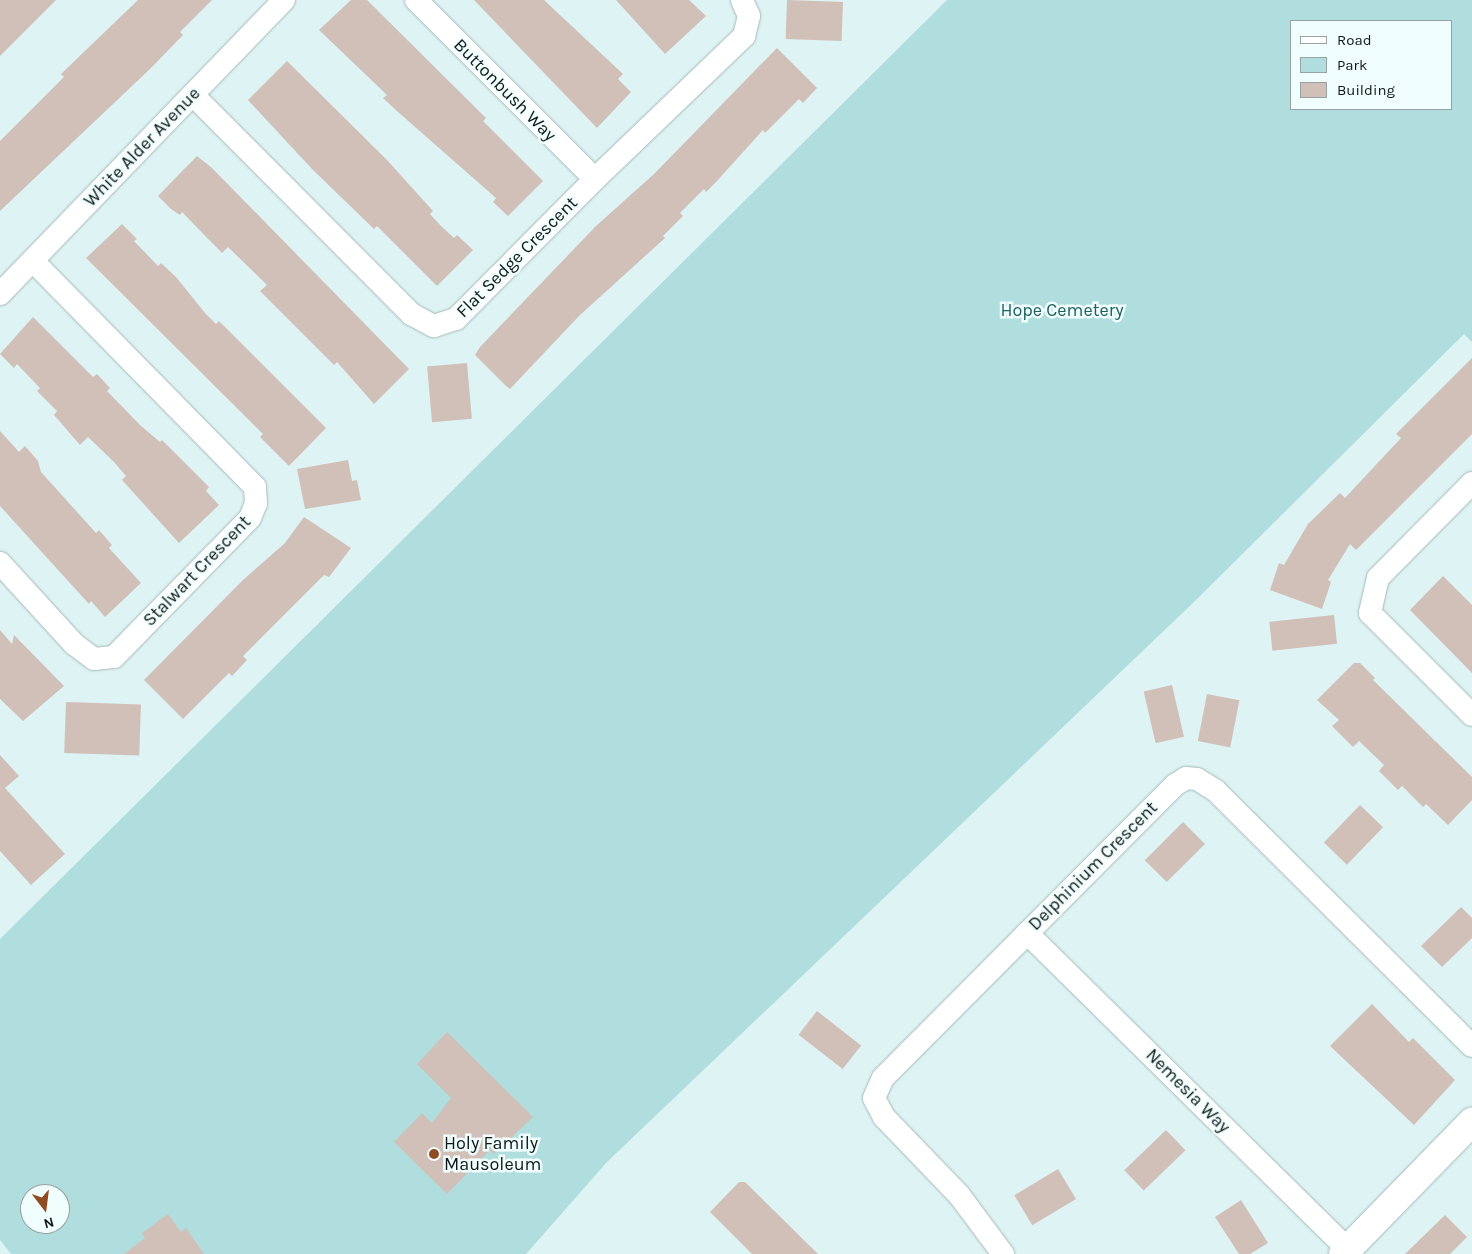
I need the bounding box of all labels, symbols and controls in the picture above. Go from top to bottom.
legend [1290,20,1452,110]
text: Road [1337,31,1372,49]
street label: Buttonbush Way [449,34,561,146]
text: Park [1337,56,1367,74]
text: Building [1337,81,1395,99]
street label: White Alder Avenue [79,83,205,211]
street label: Flat Sedge Crescent [452,192,582,322]
park label: Hope Cemetery [1000,299,1124,321]
street label: Stalwart Crescent [139,511,255,631]
street label: Delphinium Crescent [1024,797,1162,935]
street label: Nemesia Way [1141,1044,1235,1138]
place label: Holy Family Mausoleum [444,1133,541,1176]
marker: Holy Family Mausoleum [428,1148,440,1160]
north arrow [20,1184,70,1234]
text: N [42,1213,56,1233]

